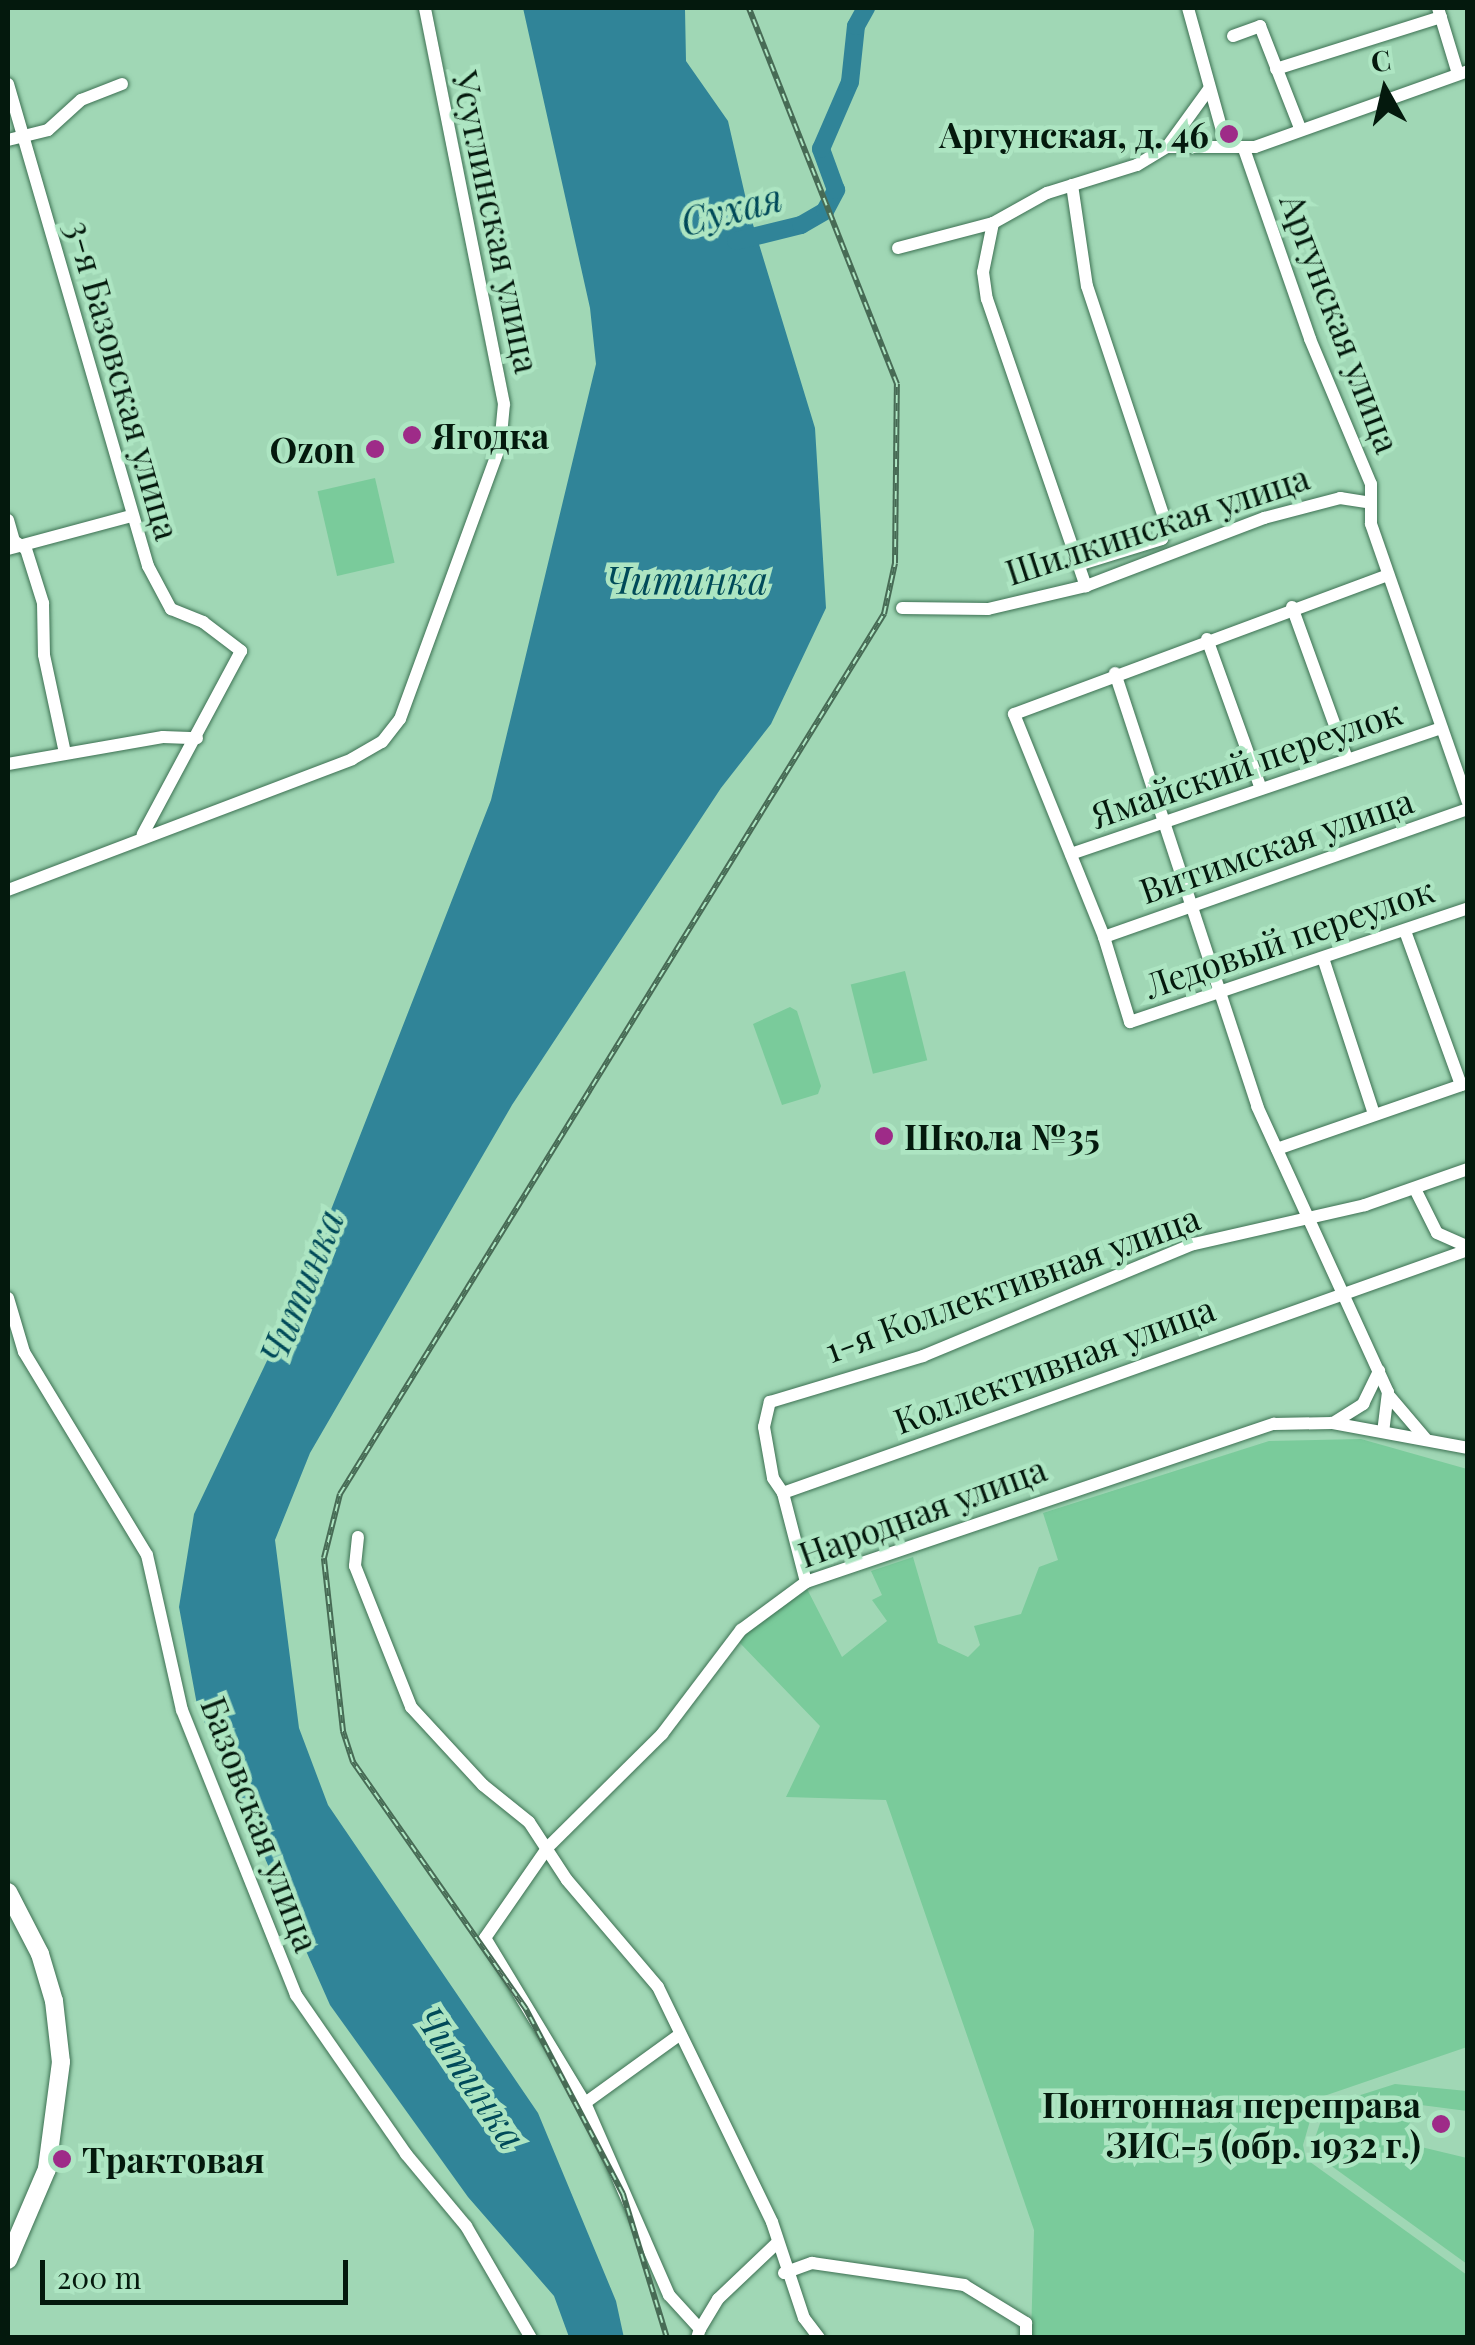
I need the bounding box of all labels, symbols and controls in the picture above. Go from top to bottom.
north arrow [1335,40,1435,140]
text: С [1368,40,1393,79]
street label: Усуглинская улица [444,67,550,377]
place label: Аргунская, д. 46 [938,113,1209,155]
marker: Аргунская, д. 46 [1218,123,1240,145]
water label: Сухая [675,173,787,243]
street label: Аргунская улица [1272,188,1410,458]
street label: 3-я Базовская улица [58,216,190,544]
place label: Ягодка [432,414,549,456]
marker: Ягодка [401,424,423,446]
place label: Ozon [269,428,355,470]
marker: Ozon [364,438,386,460]
street label: Шилкинская улица [1000,455,1314,593]
water label: Читинка [606,556,768,602]
street label: Ямайский переулок [1085,690,1407,836]
street label: Витимская улица [1134,779,1418,911]
street label: Ледовый переулок [1139,868,1439,1006]
place label: Школа №35 [904,1115,1100,1157]
marker: Школа №35 [873,1125,895,1147]
street label: 1-я Коллективная улица [819,1196,1205,1370]
water label: Читинка [248,1202,352,1370]
street label: Коллективная улица [888,1286,1220,1442]
street label: Народная улица [793,1447,1051,1575]
street label: Базовская улица [193,1691,329,1957]
water label: Читинка [408,1997,536,2157]
place label: Понтонная переправа ЗИС-5 (обр. 1932 г.) [1042,2083,1421,2165]
marker: Понтонная переправа ЗИС-5 (обр. 1932 г.) [1430,2113,1452,2135]
place label: Трактовая [82,2138,265,2180]
marker: Трактовая [51,2148,73,2170]
scale bar [45,2240,352,2302]
text: 200 m [57,2257,141,2297]

